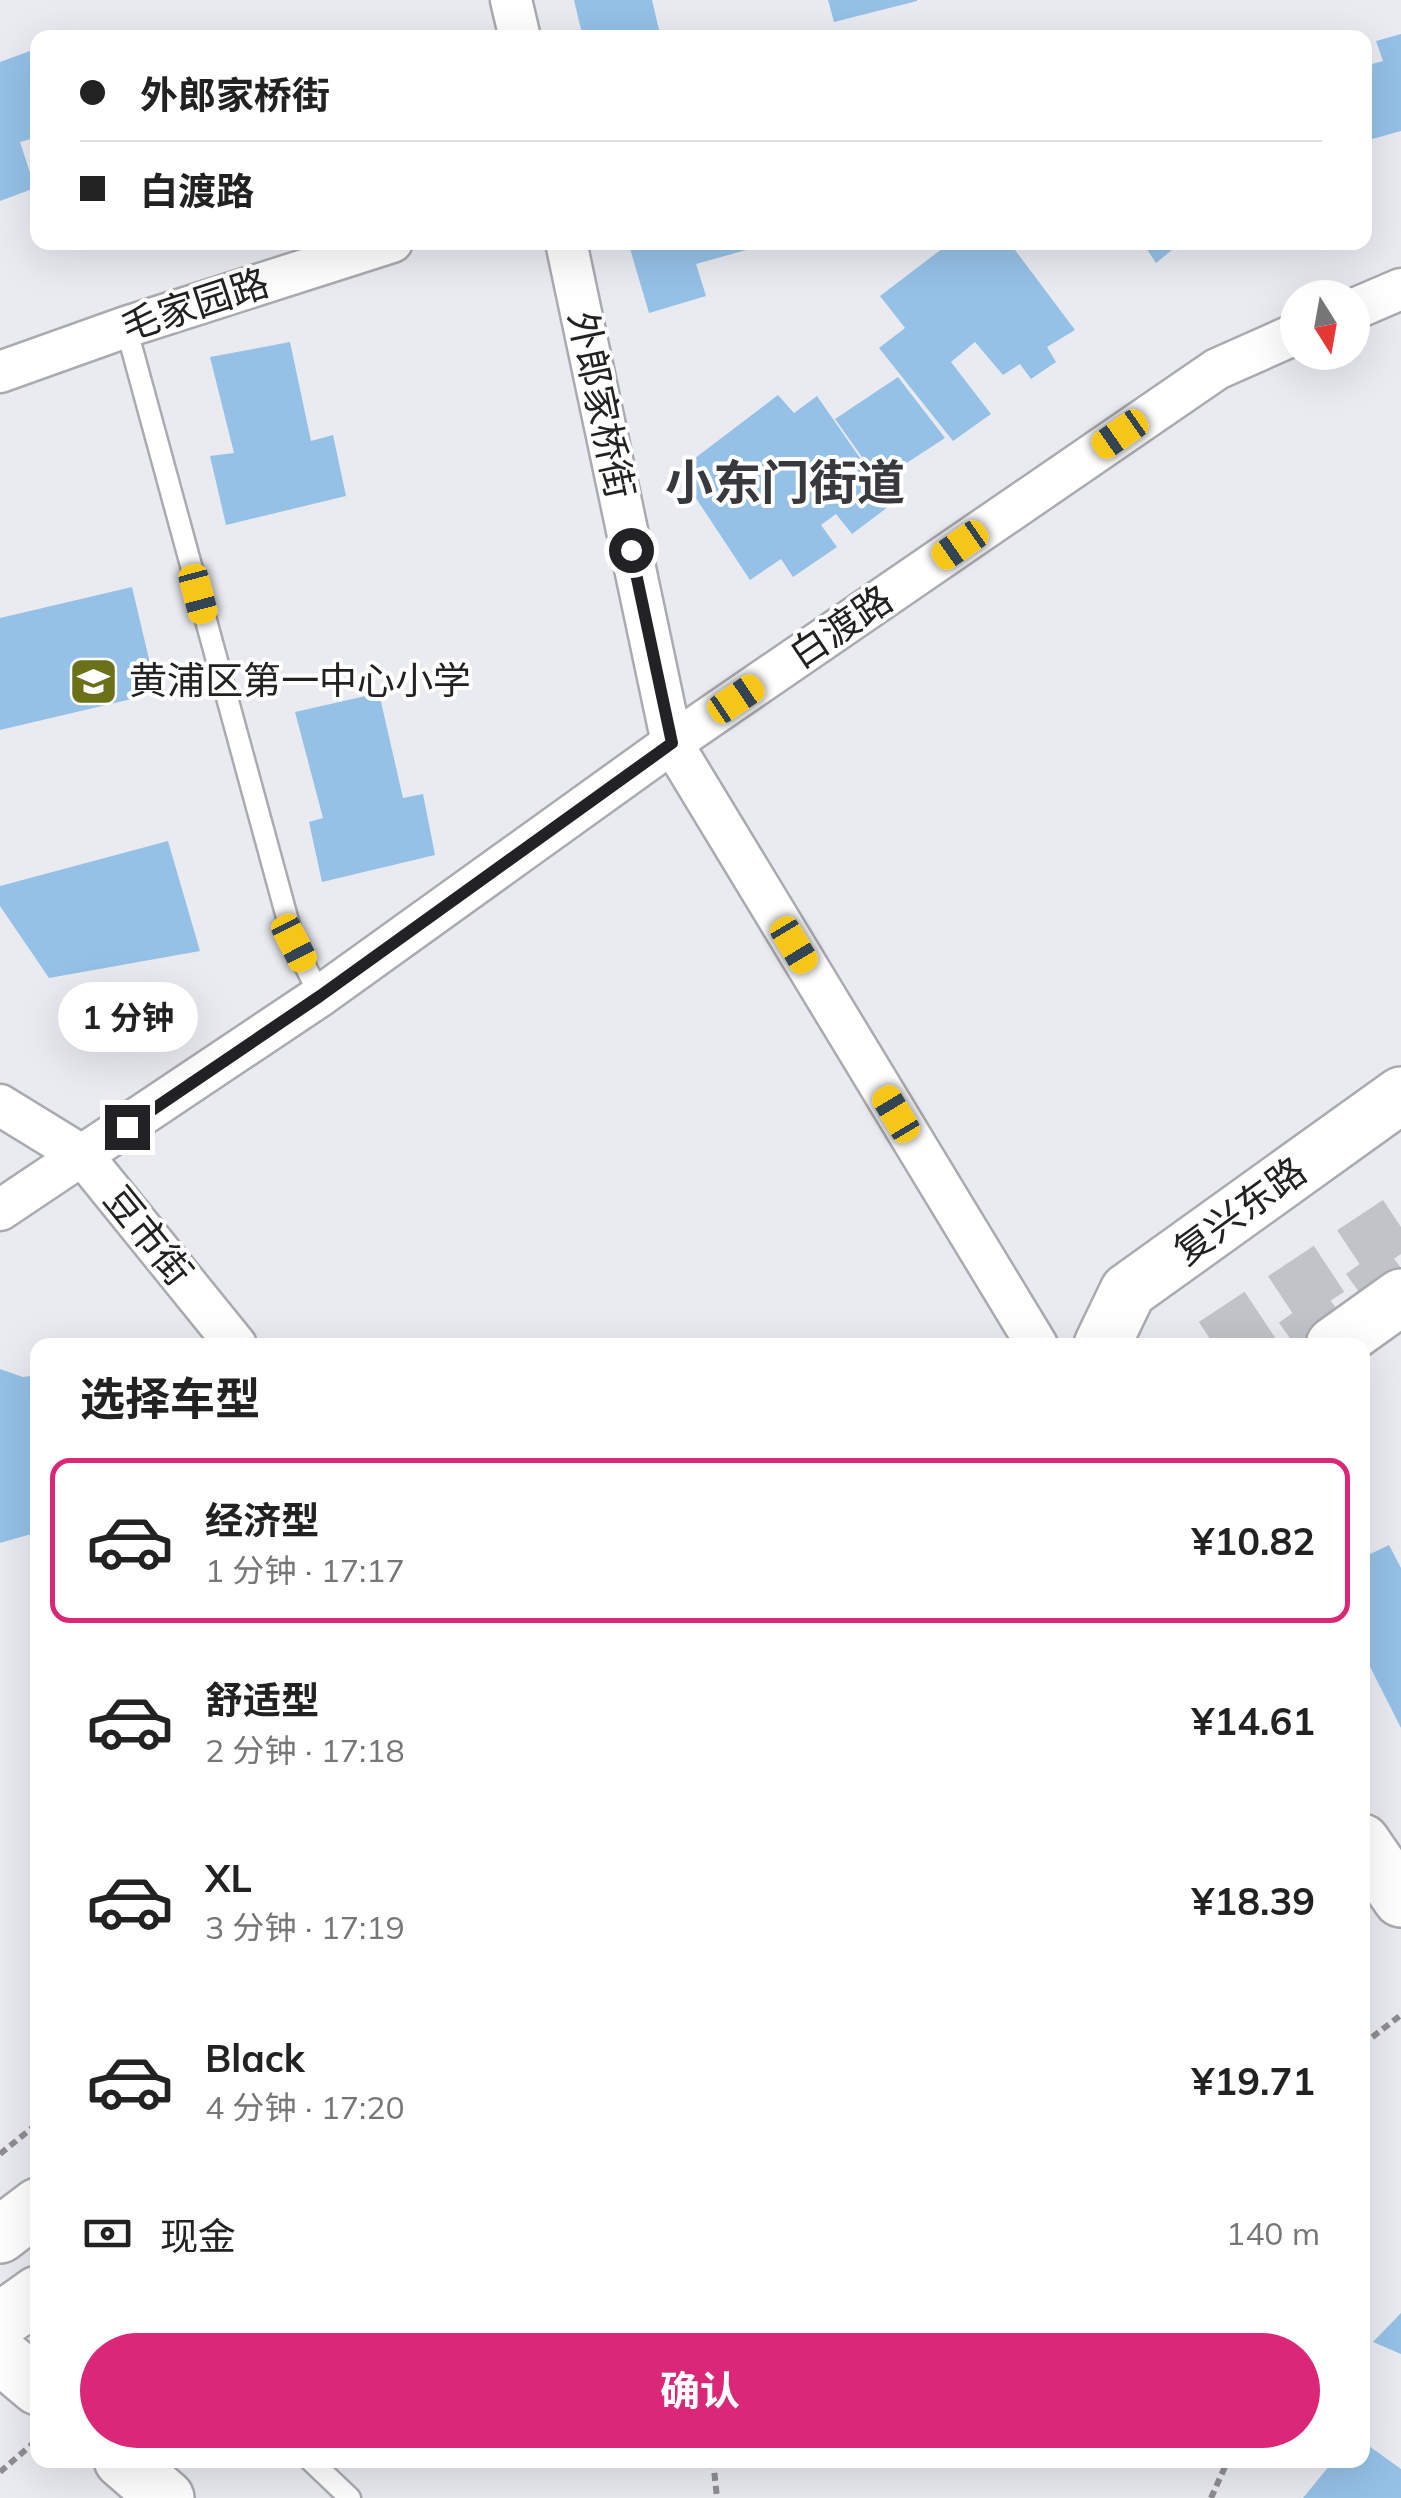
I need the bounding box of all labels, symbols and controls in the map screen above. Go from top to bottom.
text: 外郎家桥街 [140,71,330,119]
text: 白渡路 [140,167,254,215]
street label: 毛家园路 [115,258,274,350]
north arrow [1280,280,1370,370]
map controls [1280,280,1370,370]
street label: 外郎家桥街 [559,307,645,503]
car [1087,405,1153,463]
district label: 小东门街道 [665,452,905,512]
car [927,516,993,574]
route start [609,528,654,573]
car [176,561,220,627]
street label: 白渡路 [780,574,901,678]
school or university icon: 黄浦区第一中心小学 [68,655,120,707]
place label: 黄浦区第一中心小学 [129,656,471,704]
car [703,670,769,728]
car [267,909,321,977]
car [766,912,822,978]
callout: 1 分钟 [57,982,197,1052]
text: 1 分钟 [82,997,174,1037]
car [868,1081,924,1147]
route end [105,1105,150,1150]
street label: 复兴东路 [1164,1146,1315,1274]
street label: 豆市街 [94,1176,203,1295]
text: 选择车型 [80,1370,260,1426]
icon: car [85,1496,175,1586]
text: 经济型 [205,1496,319,1544]
text: ¥10.82 [1192,1517,1315,1565]
text: 1 分钟 · 17:17 [205,1550,405,1590]
icon: car [85,1676,175,1766]
text: 舒适型 [205,1676,319,1724]
text: ¥14.61 [1192,1697,1315,1745]
text: 2 分钟 · 17:18 [205,1730,405,1770]
text: XL [205,1854,252,1902]
icon: car [85,1856,175,1946]
text: ¥18.39 [1192,1877,1315,1925]
text: 3 分钟 · 17:19 [205,1907,405,1947]
text: Black [205,2034,305,2082]
icon: car [85,2036,175,2126]
text: ¥19.71 [1192,2057,1315,2105]
text: 4 分钟 · 17:20 [205,2087,405,2127]
icon: cash [80,2206,135,2261]
text: 现金 [160,2212,236,2260]
text: 140 m [1226,2213,1320,2253]
button: 确认 [80,2333,1320,2448]

